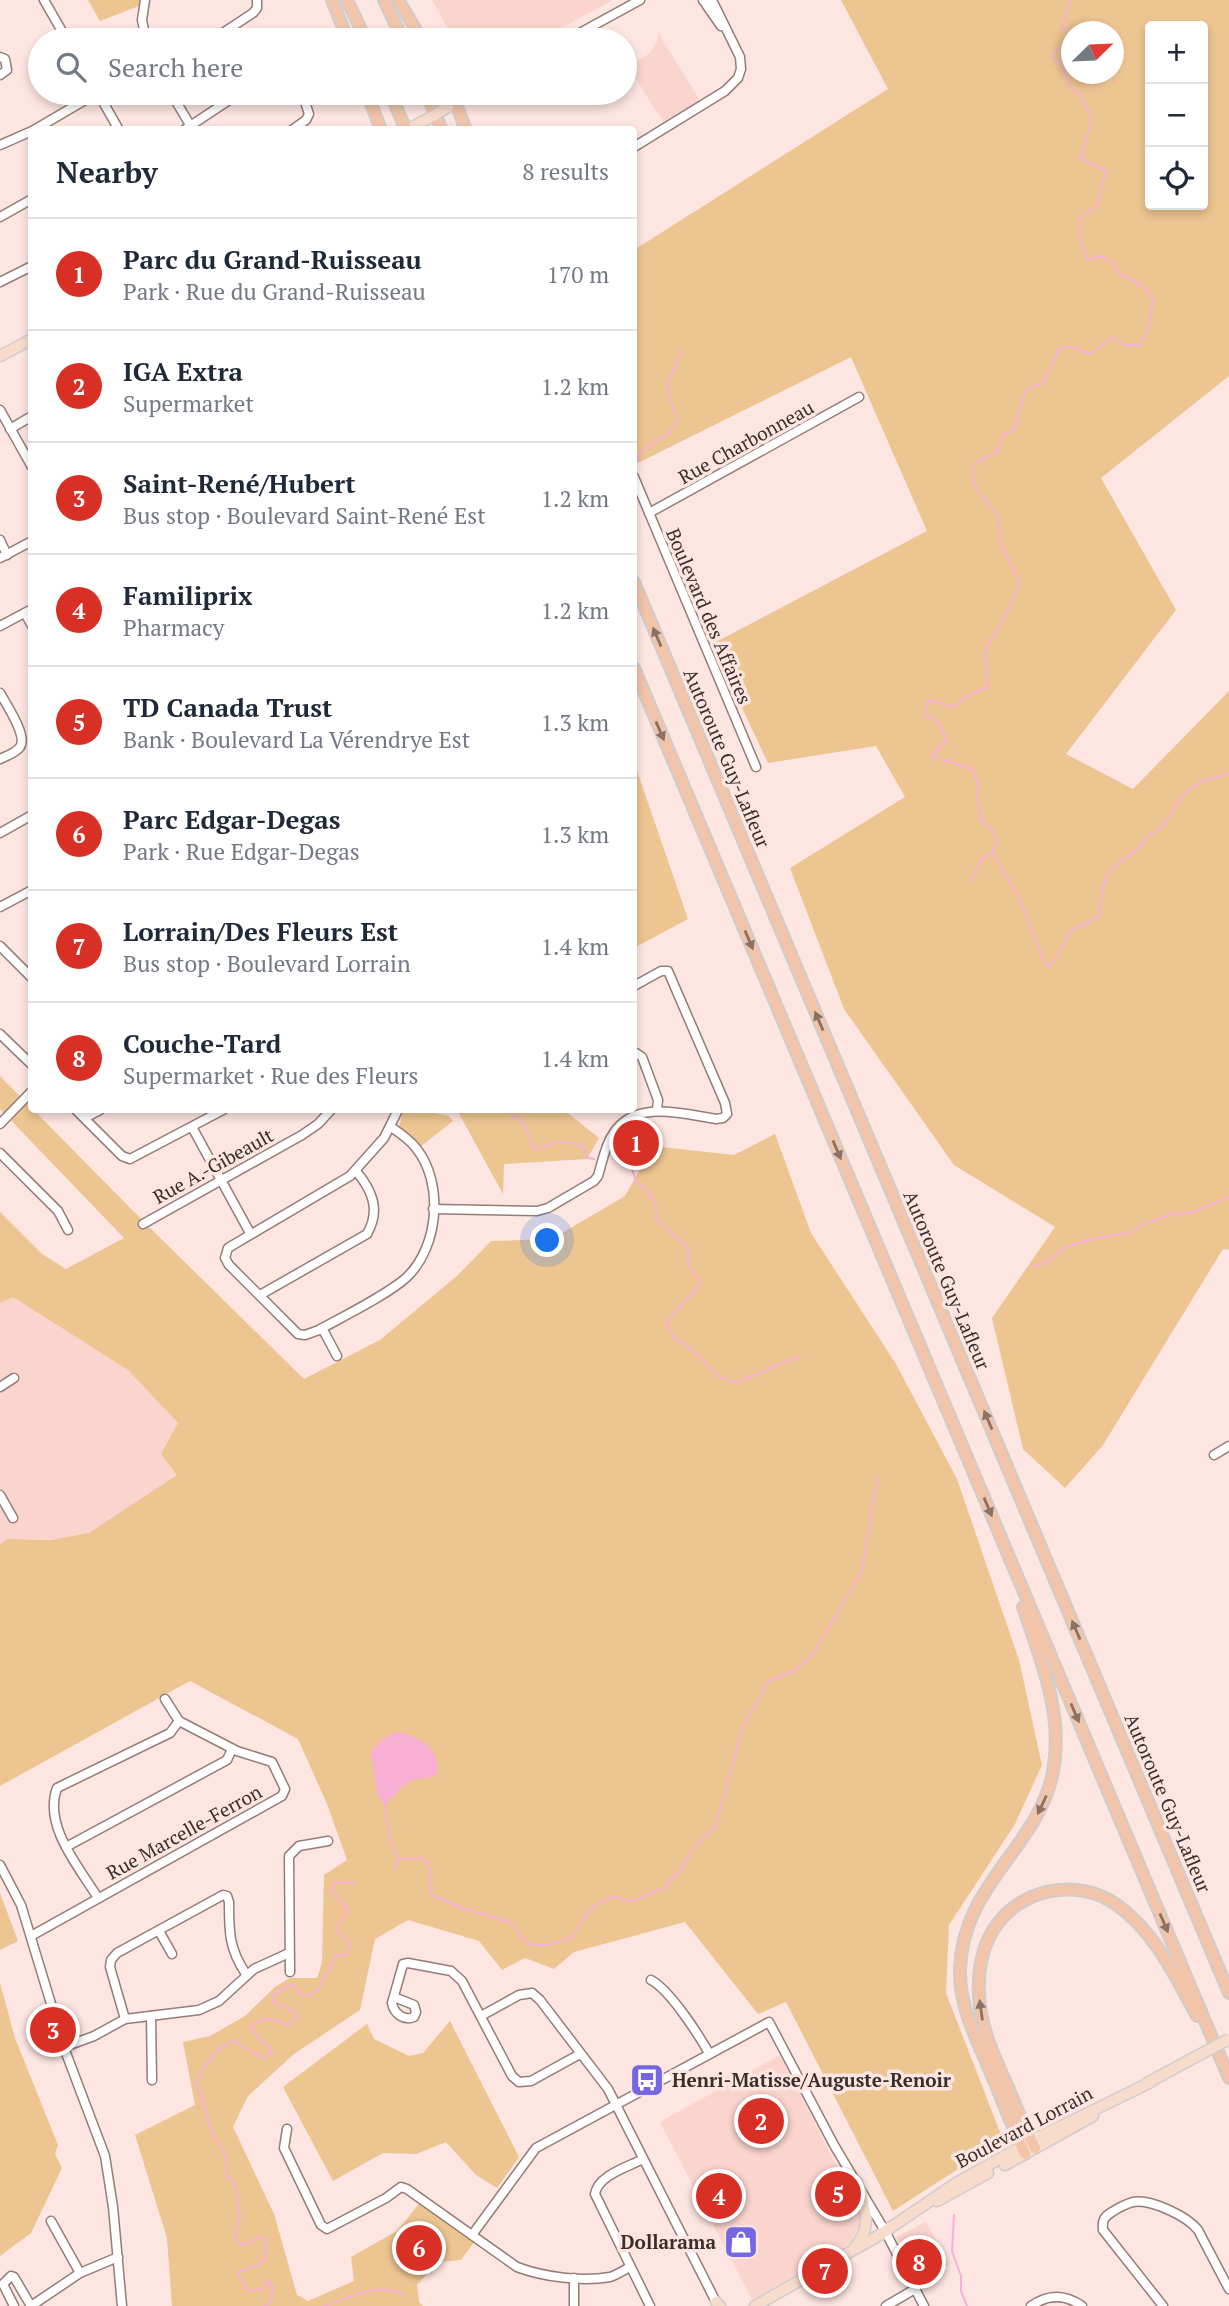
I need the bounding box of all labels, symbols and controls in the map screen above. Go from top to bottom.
north arrow [1061,21,1124,84]
map controls [1145,21,1208,210]
button: + [1145,21,1208,84]
search box [28,28,637,105]
icon: search [52,48,90,86]
text: Search here [108,50,243,84]
button: − [1145,84,1208,147]
button: locate [1145,147,1208,210]
text: Nearby [56,152,158,192]
text: 8 results [522,156,609,187]
text: Parc du Grand-Ruisseau [123,242,422,276]
text: 1 [73,259,86,290]
text: 170 m [547,259,609,290]
text: Park · Rue du Grand-Ruisseau [123,276,426,307]
text: IGA Extra [123,354,243,388]
text: 2 [73,371,86,402]
text: 1.2 km [541,371,609,402]
text: Supermarket [123,388,254,419]
street label: Rue Charbonneau [674,394,818,489]
text: Saint-René/Hubert [123,466,356,500]
text: 3 [73,483,86,514]
text: 1.2 km [541,483,609,514]
text: Bus stop · Boulevard Saint-René Est [123,500,486,531]
street label: Boulevard des Affaires [661,524,758,708]
text: Familiprix [123,578,253,612]
text: 4 [73,595,86,626]
text: 1.2 km [541,595,609,626]
text: Pharmacy [123,612,224,643]
one-way arrow [651,626,662,647]
street label: Autoroute Guy-Lafleur [678,665,777,852]
text: TD Canada Trust [123,690,332,724]
text: 5 [73,707,86,738]
text: 1.3 km [541,707,609,738]
one-way arrow [654,721,666,741]
text: Bank · Boulevard La Vérendrye Est [123,724,470,755]
text: Parc Edgar-Degas [123,802,340,836]
text: 6 [73,819,86,850]
text: 1.3 km [541,819,609,850]
text: Park · Rue Edgar-Degas [123,836,360,867]
text: Lorrain/Des Fleurs Est [123,914,398,948]
one-way arrow [743,930,754,951]
text: 7 [73,931,86,962]
text: 1.4 km [541,931,609,962]
text: Bus stop · Boulevard Lorrain [123,948,411,979]
one-way arrow [813,1011,825,1031]
text: Couche-Tard [123,1026,281,1060]
text: 8 [73,1043,86,1074]
text: 1.4 km [541,1043,609,1074]
text: Supermarket · Rue des Fleurs [123,1060,419,1091]
pin: 1 [613,1117,659,1169]
street label: Rue A.-Gibeault [148,1122,277,1209]
one-way arrow [831,1140,843,1160]
street label: Autoroute Guy-Lafleur [898,1187,997,1374]
your location [530,1223,564,1257]
one-way arrow [982,1410,993,1431]
one-way arrow [983,1496,994,1517]
one-way arrow [1070,1620,1082,1640]
one-way arrow [1069,1703,1081,1723]
street label: Autoroute Guy-Lafleur [1119,1710,1218,1897]
street label: Rue Marcelle-Ferron [102,1778,266,1885]
one-way arrow [1036,1794,1047,1815]
one-way arrow [1158,1912,1169,1933]
one-way arrow [975,1999,986,2021]
pin: 3 [30,2004,76,2056]
bus stop icon: Henri-Matisse/Auguste-Renoir [628,2061,666,2099]
place label: Henri-Matisse/Auguste-Renoir [672,2067,952,2092]
street label: Boulevard Lorrain [951,2080,1097,2173]
pin: 2 [738,2095,784,2147]
pin: 5 [815,2168,861,2220]
pin: 4 [696,2170,742,2222]
pin: 6 [396,2222,442,2274]
shop icon: Dollarama [722,2223,760,2261]
place label: Dollarama [621,2229,716,2254]
pin: 8 [896,2236,942,2288]
pin: 7 [802,2245,848,2297]

